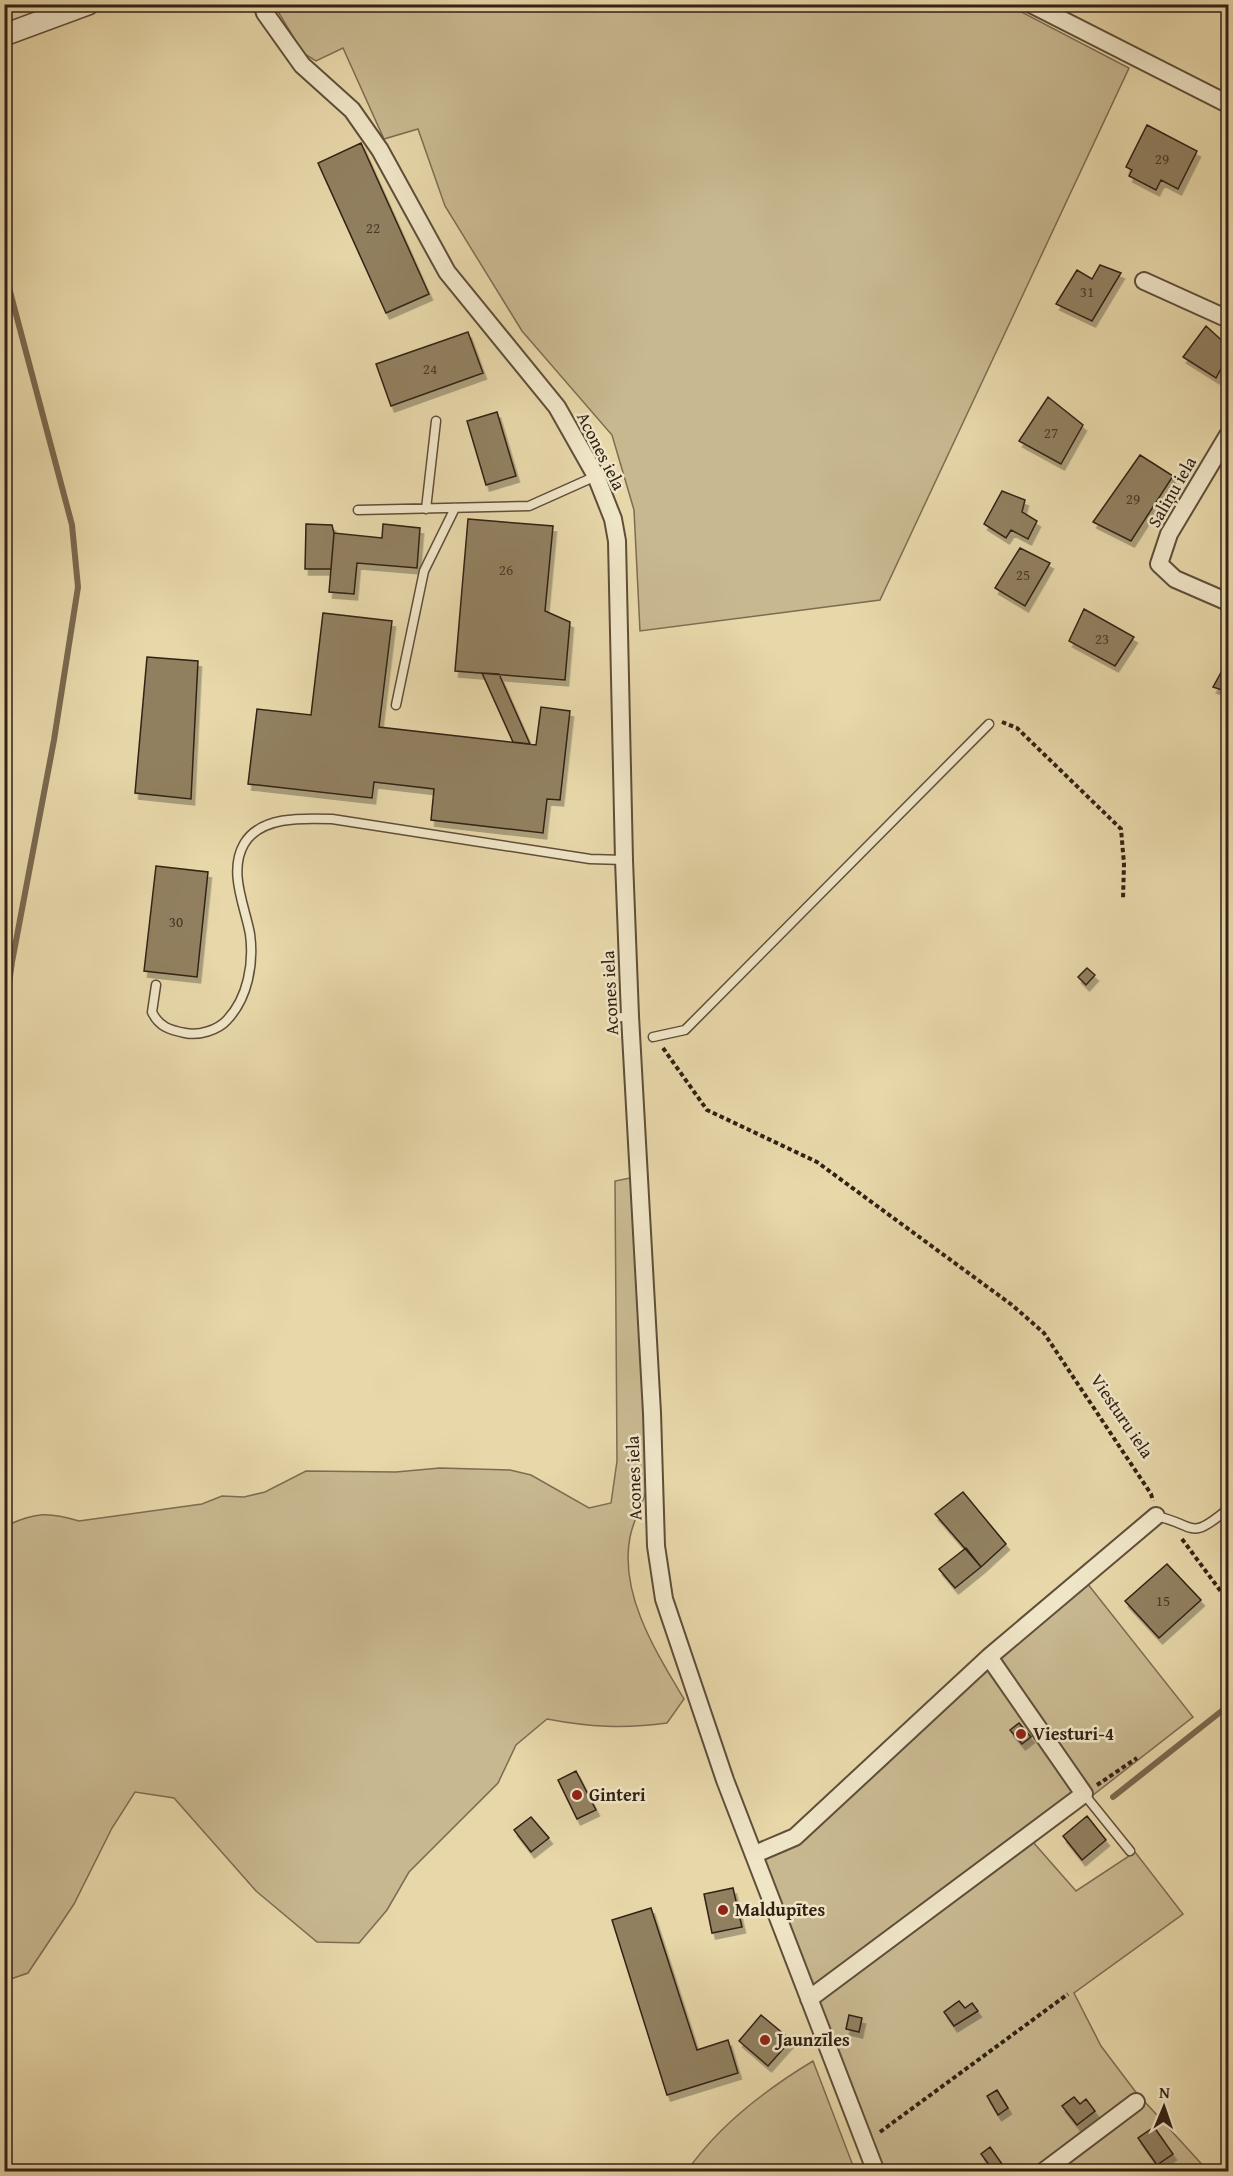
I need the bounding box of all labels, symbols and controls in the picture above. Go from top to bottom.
house number: 29 [1155,148,1169,169]
house number: 22 [366,217,380,238]
house number: 31 [1080,281,1094,302]
house number: 24 [423,358,437,379]
street label: Acones iela [570,407,633,495]
house number: 27 [1044,422,1058,443]
street label: Saliņu iela [1140,451,1203,532]
house number: 29 [1126,488,1140,509]
house number: 26 [499,559,513,580]
house number: 25 [1016,564,1030,585]
house number: 23 [1095,628,1109,649]
house number: 30 [169,911,183,932]
street label: Acones iela [594,949,625,1036]
street label: Viesturu iela [1084,1368,1161,1464]
street label: Acones iela [619,1435,648,1521]
house number: 15 [1156,1590,1170,1611]
place label: Viesturi-4 [1033,1720,1114,1747]
marker: Viesturi-4 [1014,1727,1028,1741]
place label: Ginteri [589,1781,646,1808]
marker: Ginteri [570,1788,584,1802]
place label: Maldupītes [735,1896,825,1923]
marker: Maldupītes [716,1903,730,1917]
place label: Jaunzīles [774,2026,850,2053]
marker: Jaunzīles [758,2033,772,2047]
north arrow [1134,2077,1194,2137]
text: N [1159,2080,1171,2104]

